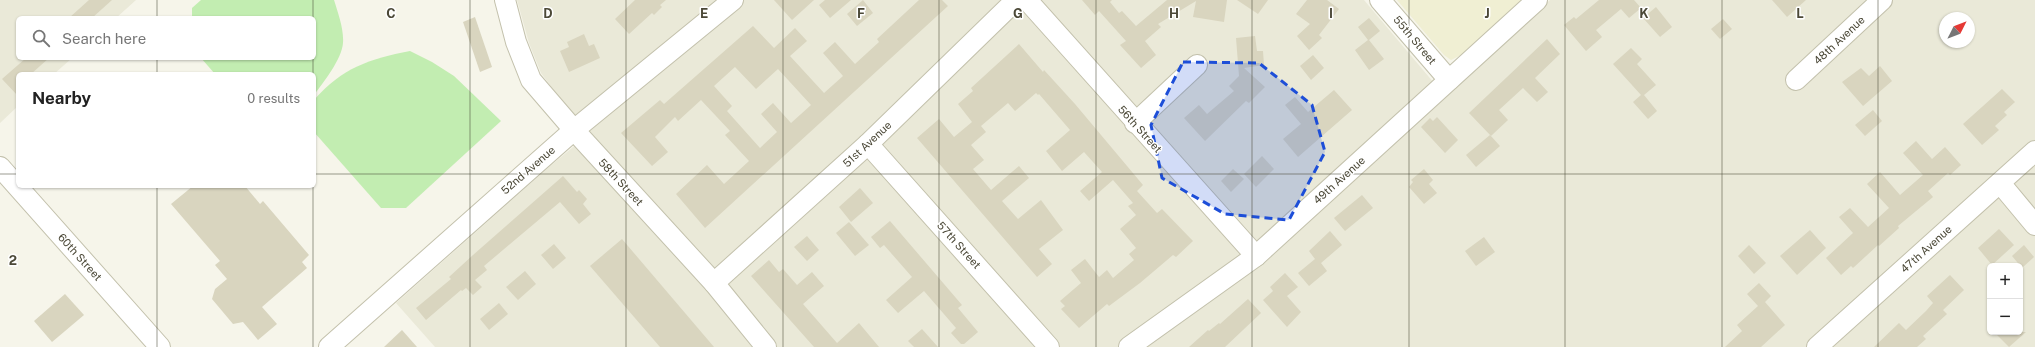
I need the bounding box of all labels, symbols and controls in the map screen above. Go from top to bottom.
text: C [386,6,396,21]
text: D [543,6,553,21]
text: E [700,6,708,21]
text: F [857,6,865,21]
text: G [1013,6,1023,21]
text: H [1169,6,1179,21]
text: I [1329,6,1333,21]
text: J [1484,6,1490,21]
text: K [1639,6,1649,21]
text: L [1796,6,1804,21]
north arrow [1939,12,1975,48]
street label: 55th Street [1391,13,1439,67]
street label: 48th Avenue [1811,13,1867,67]
search box [16,16,316,60]
icon: search [30,27,52,49]
text: Search here [62,30,146,47]
text: Nearby [32,88,91,108]
text: 0 results [247,91,300,106]
street label: 56th Street [1116,103,1164,155]
street label: 51st Avenue [840,119,894,169]
street label: 52nd Avenue [499,144,557,196]
street label: 49th Avenue [1311,154,1367,206]
street label: 58th Street [596,156,646,208]
street label: 57th Street [935,219,983,271]
street label: 47th Avenue [1898,223,1954,275]
street label: 60th Street [56,231,104,283]
text: 2 [9,253,17,268]
map controls [1987,263,2023,335]
button: + [1987,263,2023,299]
button: − [1987,299,2023,335]

